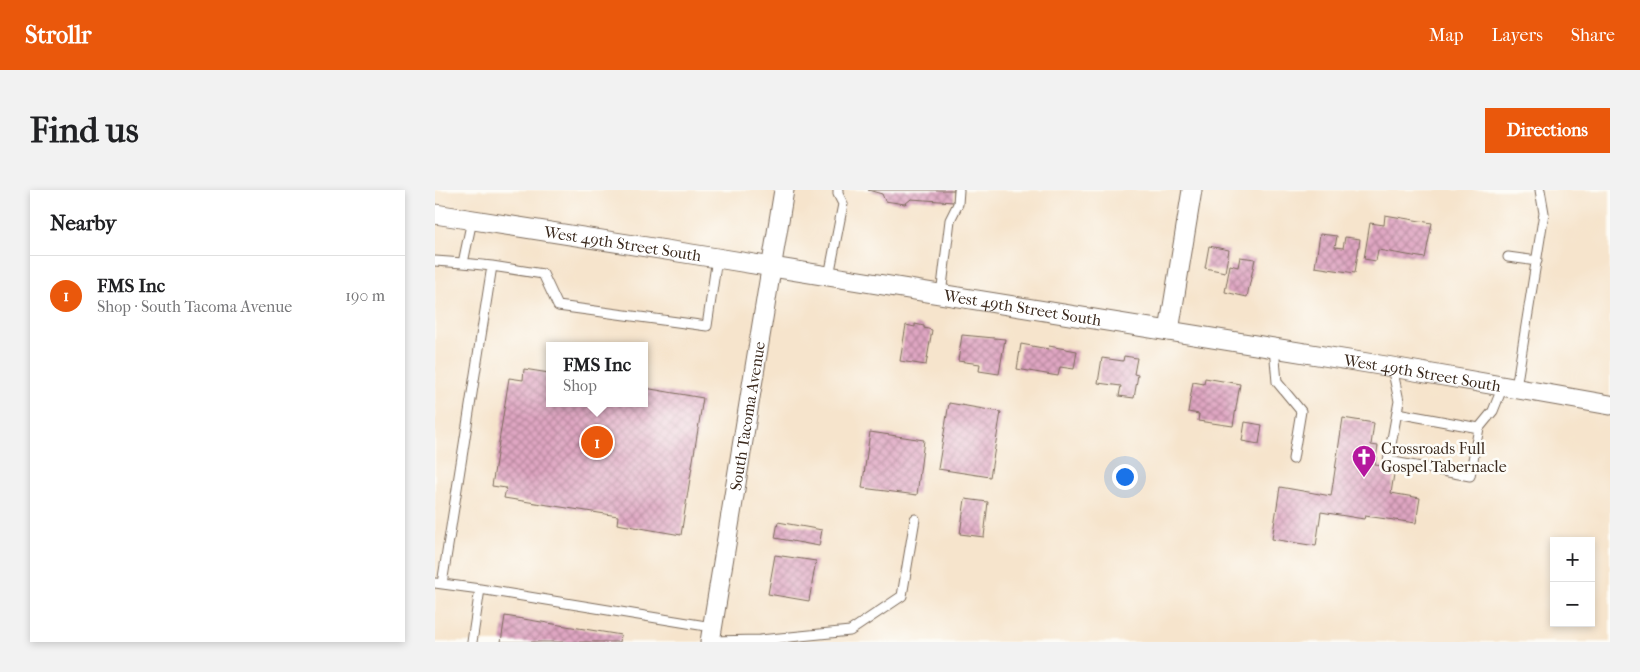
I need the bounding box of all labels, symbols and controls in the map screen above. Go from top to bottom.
text: Strollr [25,21,92,49]
text: Map [1429,25,1463,46]
text: Layers [1491,25,1543,46]
text: Share [1571,25,1615,46]
button: Directions [1485,108,1610,153]
text: Find us [30,110,139,151]
text: Nearby [50,211,116,235]
street label: West 49th Street South [542,222,703,265]
text: FMS Inc [97,275,165,297]
text: 1 [63,286,69,305]
text: 190 m [345,286,385,305]
street label: West 49th Street South [941,286,1103,330]
text: Shop · South Tacoma Avenue [97,297,292,316]
street label: South Tacoma Avenue [726,340,769,492]
popup [546,342,648,407]
street label: West 49th Street South [1341,350,1502,396]
text: FMS Inc [563,354,631,376]
text: Shop [563,376,597,395]
pin: 1 [581,423,613,461]
place label: Crossroads Full Gospel Tabernacle [1381,439,1507,476]
church icon: Crossroads Full Gospel Tabernacle [1351,444,1377,478]
your location [1112,464,1138,490]
map controls [1550,537,1595,627]
button: + [1550,537,1595,582]
button: − [1550,582,1595,627]

